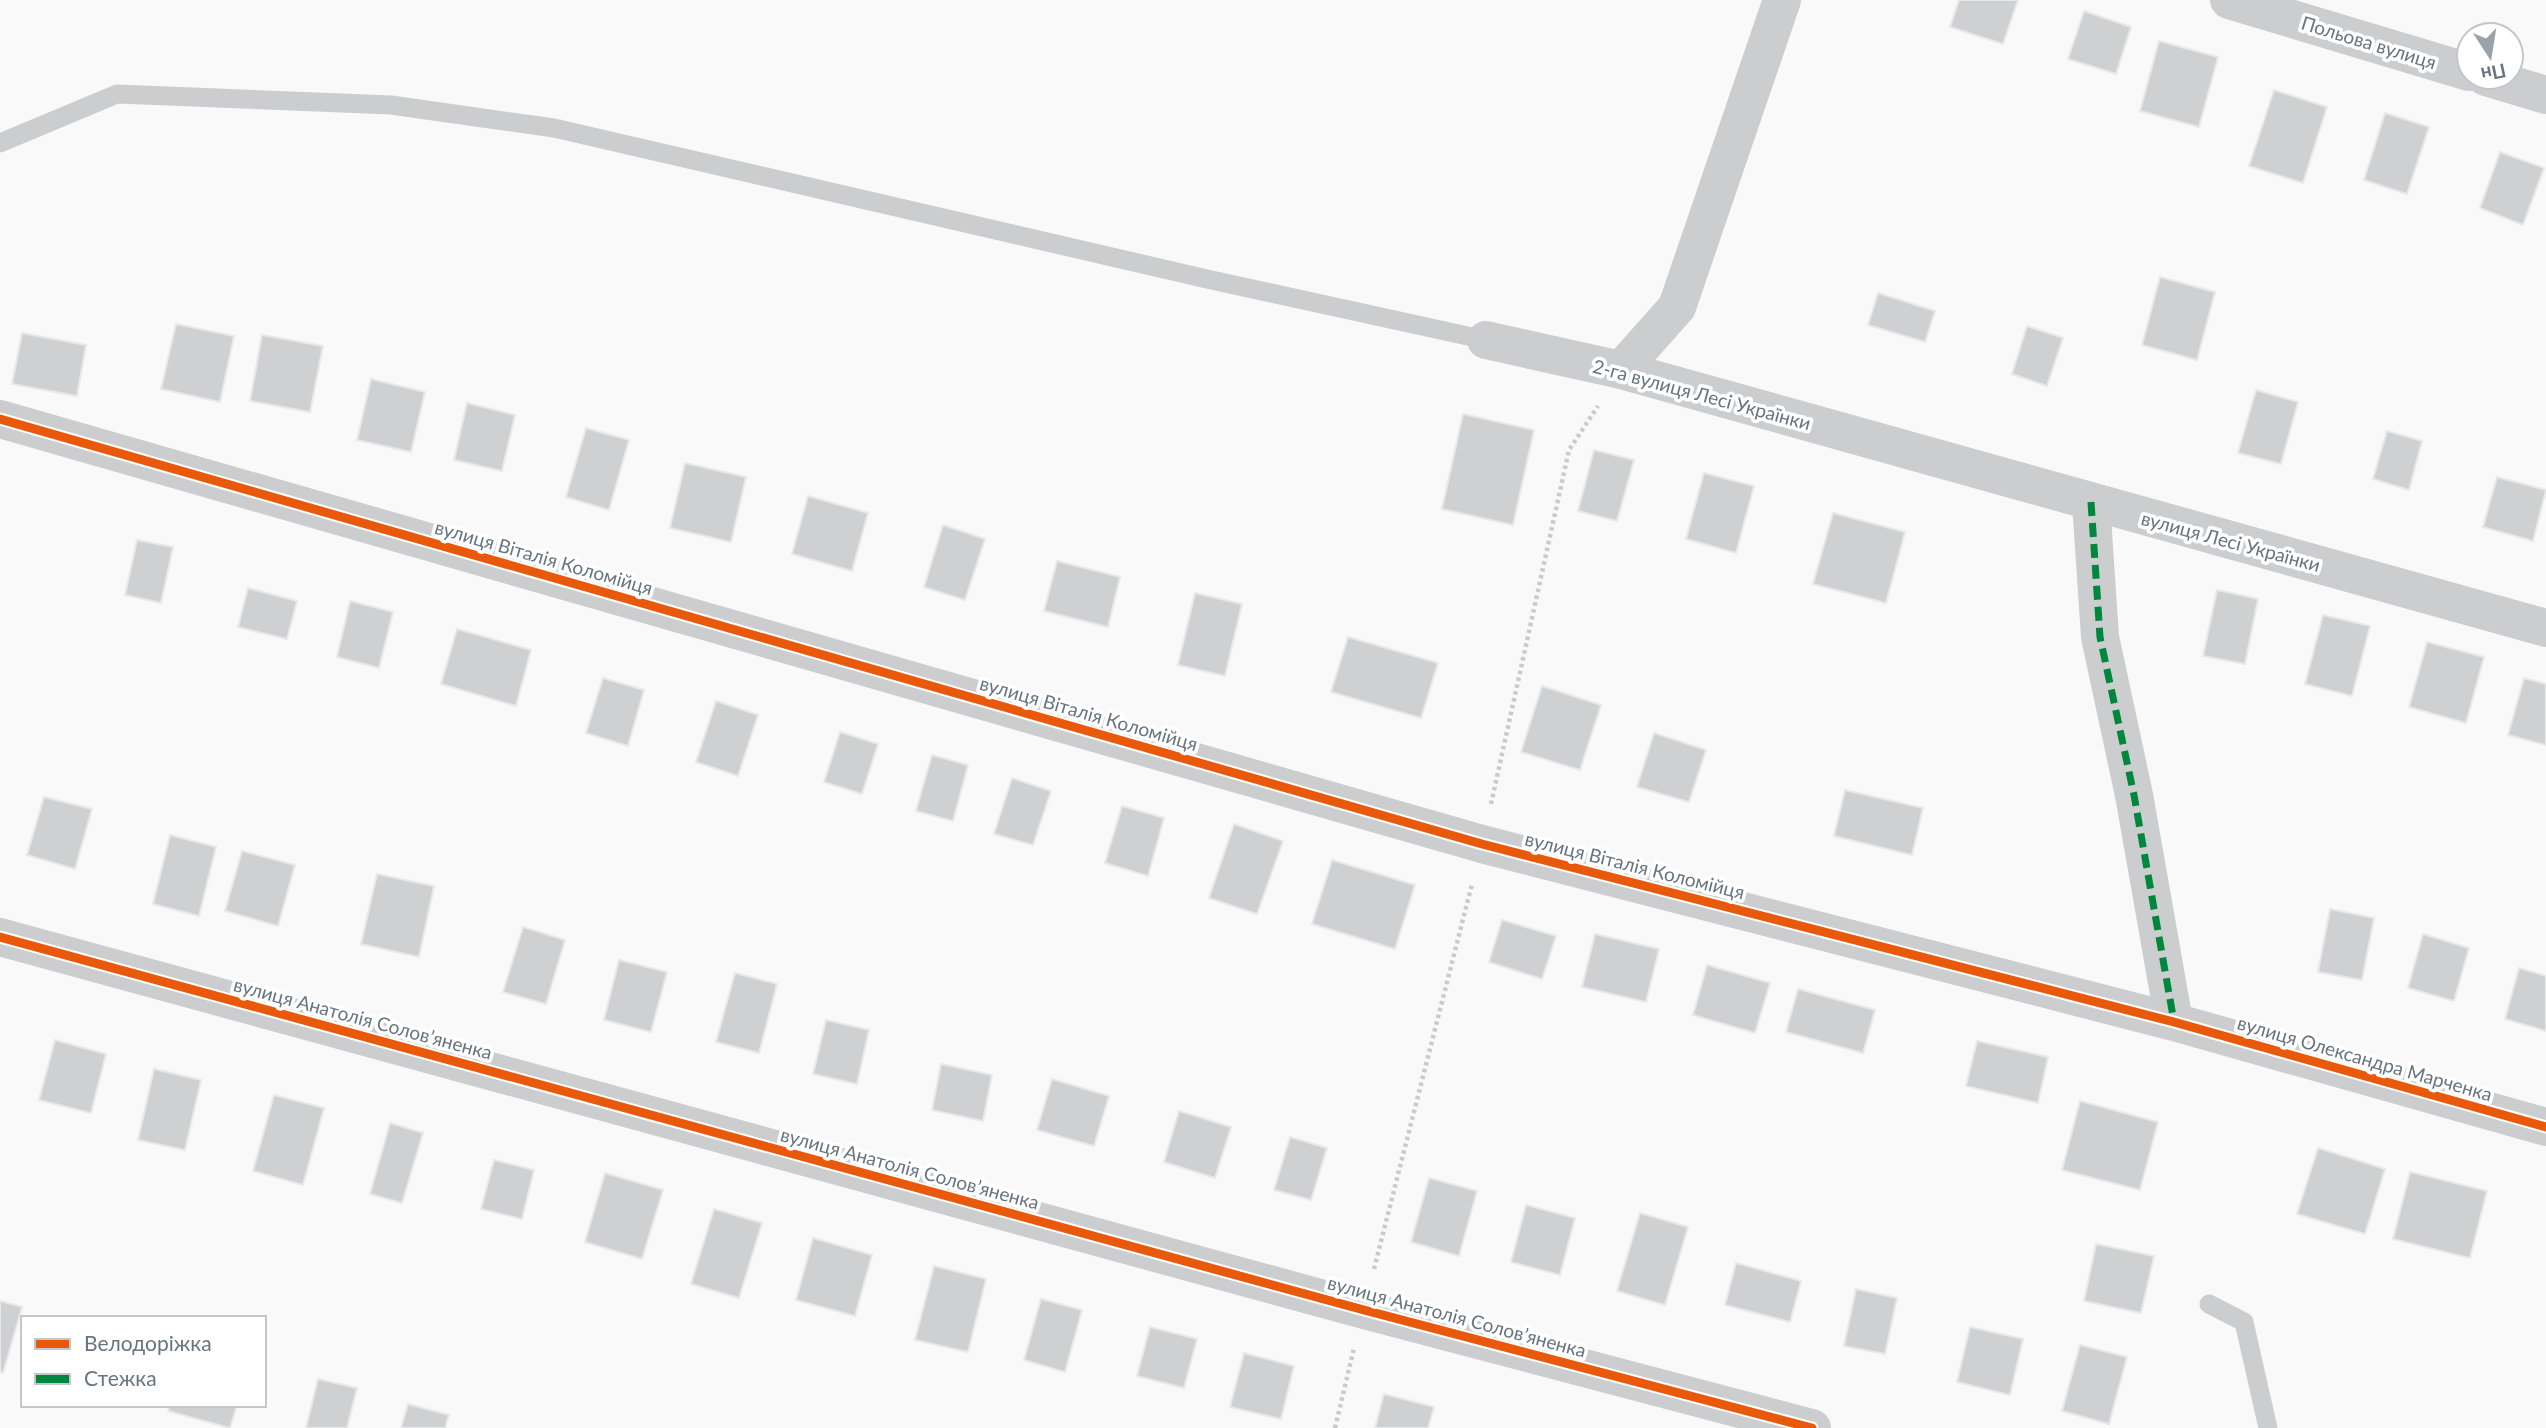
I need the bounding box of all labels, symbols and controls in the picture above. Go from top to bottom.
street label: Польова вулиця [2299,11,2439,73]
north arrow [2455,21,2525,91]
text: Пн [2479,59,2508,87]
street label: 2-га вулиця Лесі Українки [1591,354,1813,434]
street label: вулиця Лесі Українки [2139,506,2323,576]
street label: вулиця Віталія Коломійця [432,515,656,599]
street label: вулиця Віталія Коломійця [977,671,1201,755]
street label: вулиця Віталія Коломійця [1523,827,1747,903]
street label: вулиця Анатолія Соловʼяненка [231,972,495,1064]
street label: вулиця Олександра Марченка [2235,1011,2495,1105]
street label: вулиця Анатолія Соловʼяненка [778,1122,1042,1214]
street label: вулиця Анатолія Соловʼяненка [1325,1270,1589,1362]
legend [21,1316,266,1407]
text: Велодоріжка [84,1330,212,1355]
text: Стежка [84,1365,157,1390]

